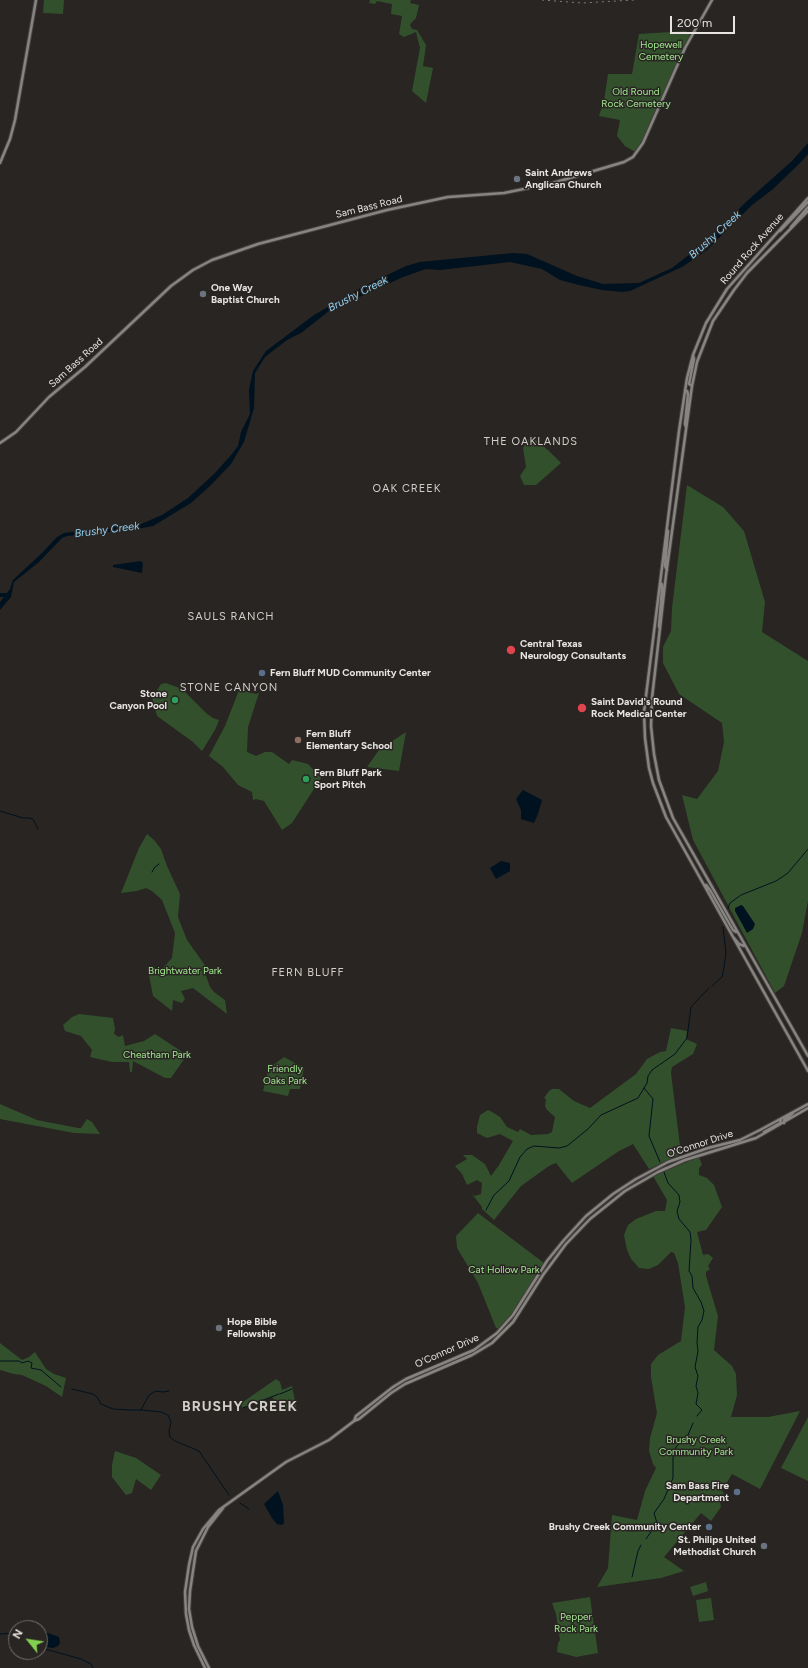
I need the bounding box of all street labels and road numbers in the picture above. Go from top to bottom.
street label: Sam Bass Road [334,193,404,221]
street label: Round Rock Avenue [718,211,786,287]
street label: Sam Bass Road [47,336,105,390]
street label: O'Connor Drive [665,1128,735,1160]
street label: O'Connor Drive [413,1332,481,1370]

